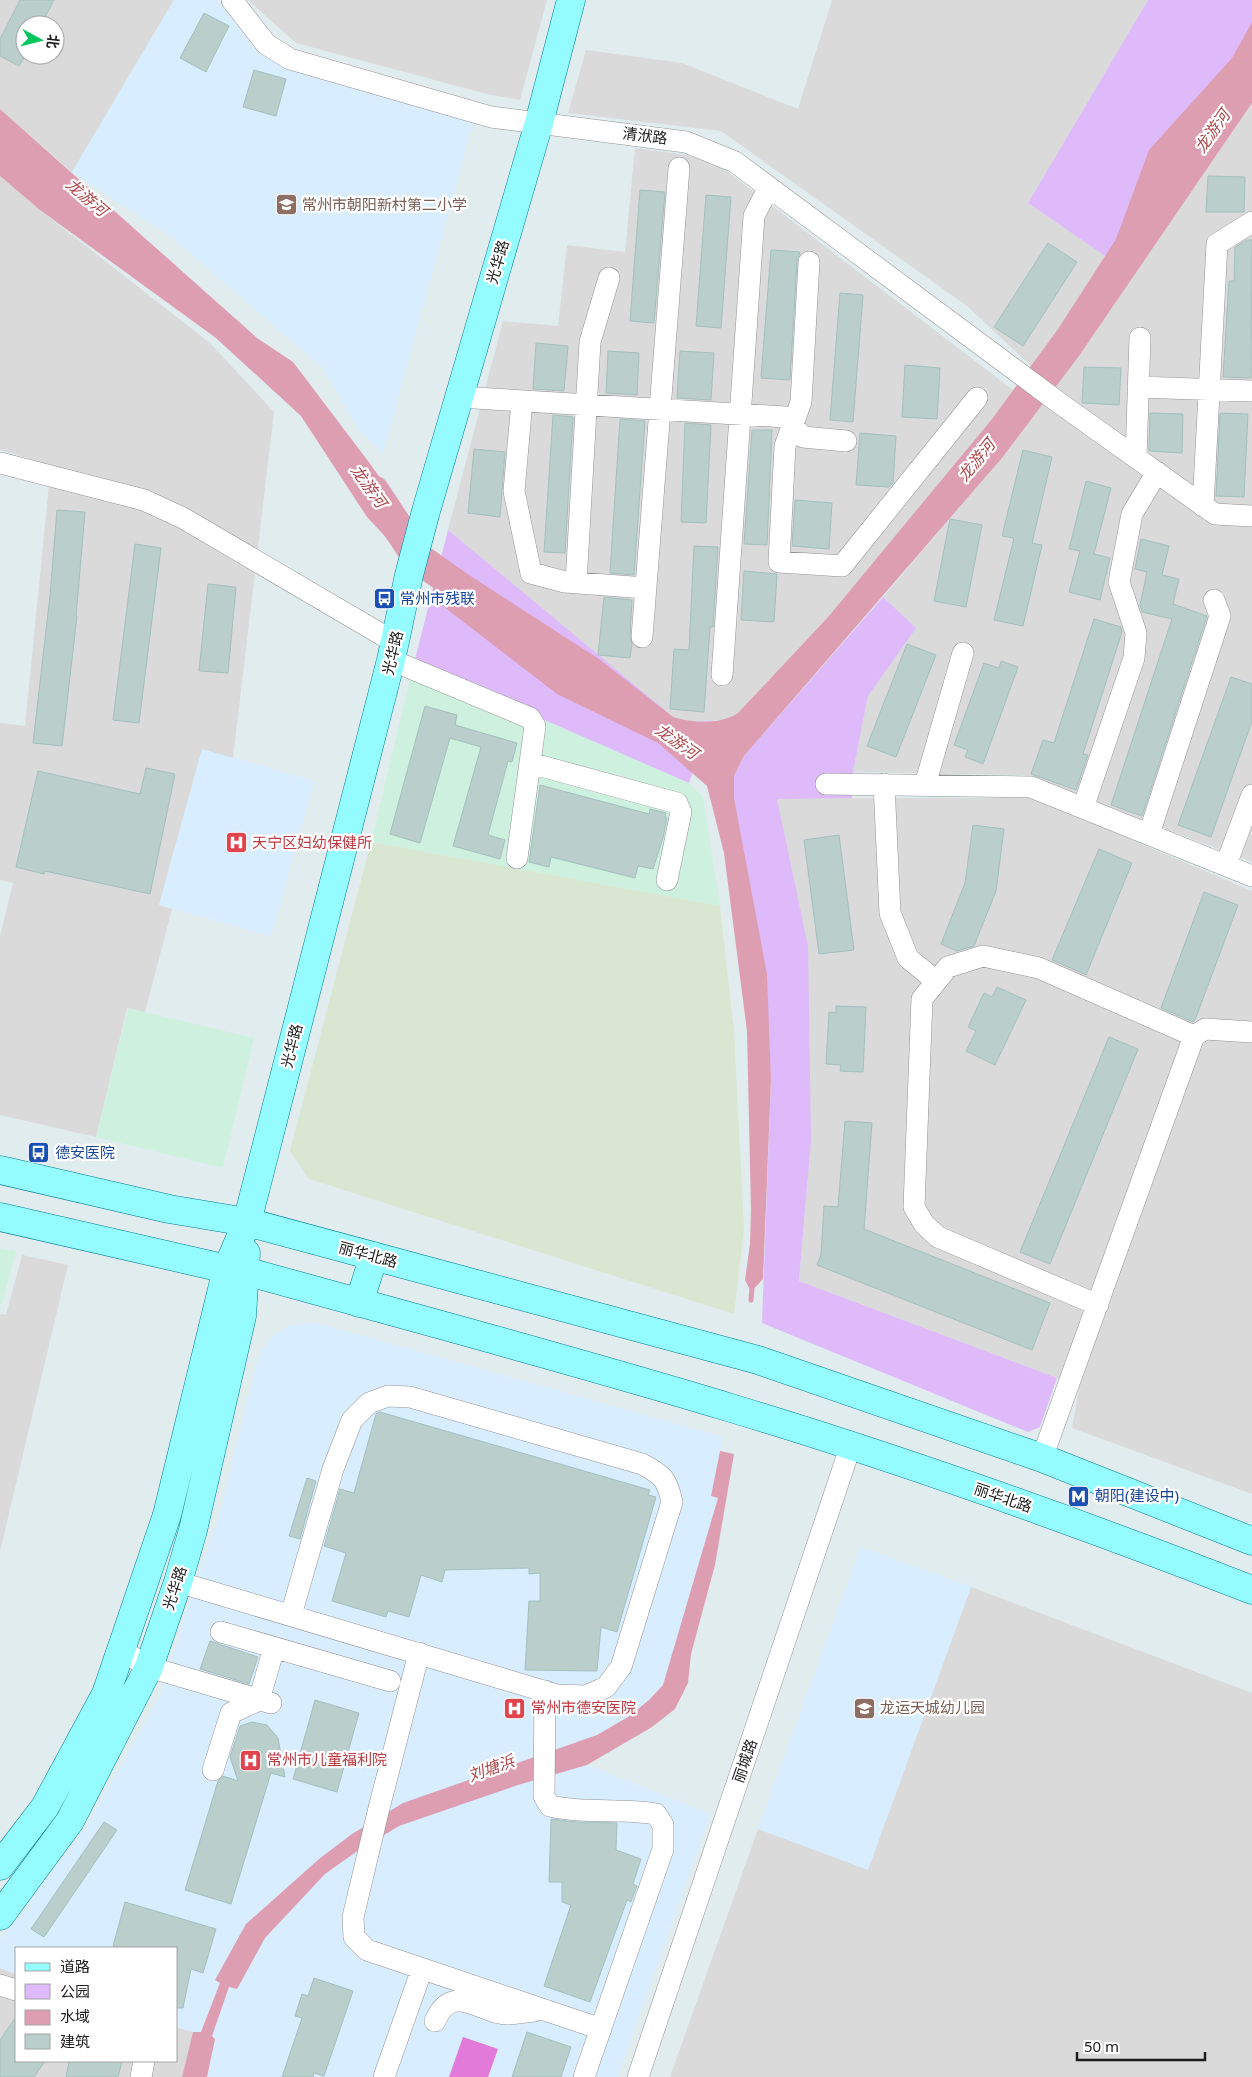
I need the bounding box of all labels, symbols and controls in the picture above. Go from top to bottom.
north arrow [15,15,65,65]
text: 北 [43,34,64,50]
water label: 龙游河 [1189,103,1236,157]
street label: 清洑路 [622,122,669,148]
water label: 龙游河 [62,173,115,223]
school or university icon: 常州市朝阳新村第二小学 [274,193,298,217]
place label: 常州市朝阳新村第二小学 [302,194,467,214]
street label: 光华路 [481,237,513,286]
water label: 龙游河 [952,432,1002,486]
water label: 龙游河 [346,460,394,514]
bus stop icon: 常州市残联 [372,587,396,611]
place label: 常州市残联 [400,588,475,608]
street label: 光华路 [377,629,407,677]
water label: 龙游河 [651,718,705,765]
hospital icon: 天宁区妇幼保健所 [224,831,248,855]
place label: 天宁区妇幼保健所 [252,832,372,852]
street label: 光华路 [276,1021,306,1070]
bus stop icon: 德安医院 [27,1141,51,1165]
place label: 德安医院 [55,1142,115,1162]
street label: 丽华北路 [337,1237,400,1271]
street label: 丽华北路 [972,1478,1035,1516]
metro station icon: 朝阳(建设中) [1067,1484,1091,1508]
place label: 朝阳(建设中) [1095,1485,1179,1505]
street label: 光华路 [158,1563,191,1612]
hospital icon: 常州市德安医院 [503,1696,527,1720]
school or university icon: 龙运天城幼儿园 [852,1696,876,1720]
place label: 常州市德安医院 [531,1697,636,1717]
place label: 龙运天城幼儿园 [880,1697,985,1717]
street label: 丽城路 [727,1736,761,1785]
hospital icon: 常州市儿童福利院 [239,1748,263,1772]
place label: 常州市儿童福利院 [267,1749,387,1769]
water label: 刘塘浜 [465,1749,519,1787]
legend [15,1947,178,2062]
text: 道路 [60,1956,90,1976]
text: 公园 [60,1981,90,2001]
text: 水域 [60,2006,90,2026]
scale bar [1077,2030,1204,2062]
text: 建筑 [60,2031,90,2051]
text: 50 m [1084,2036,1119,2056]

